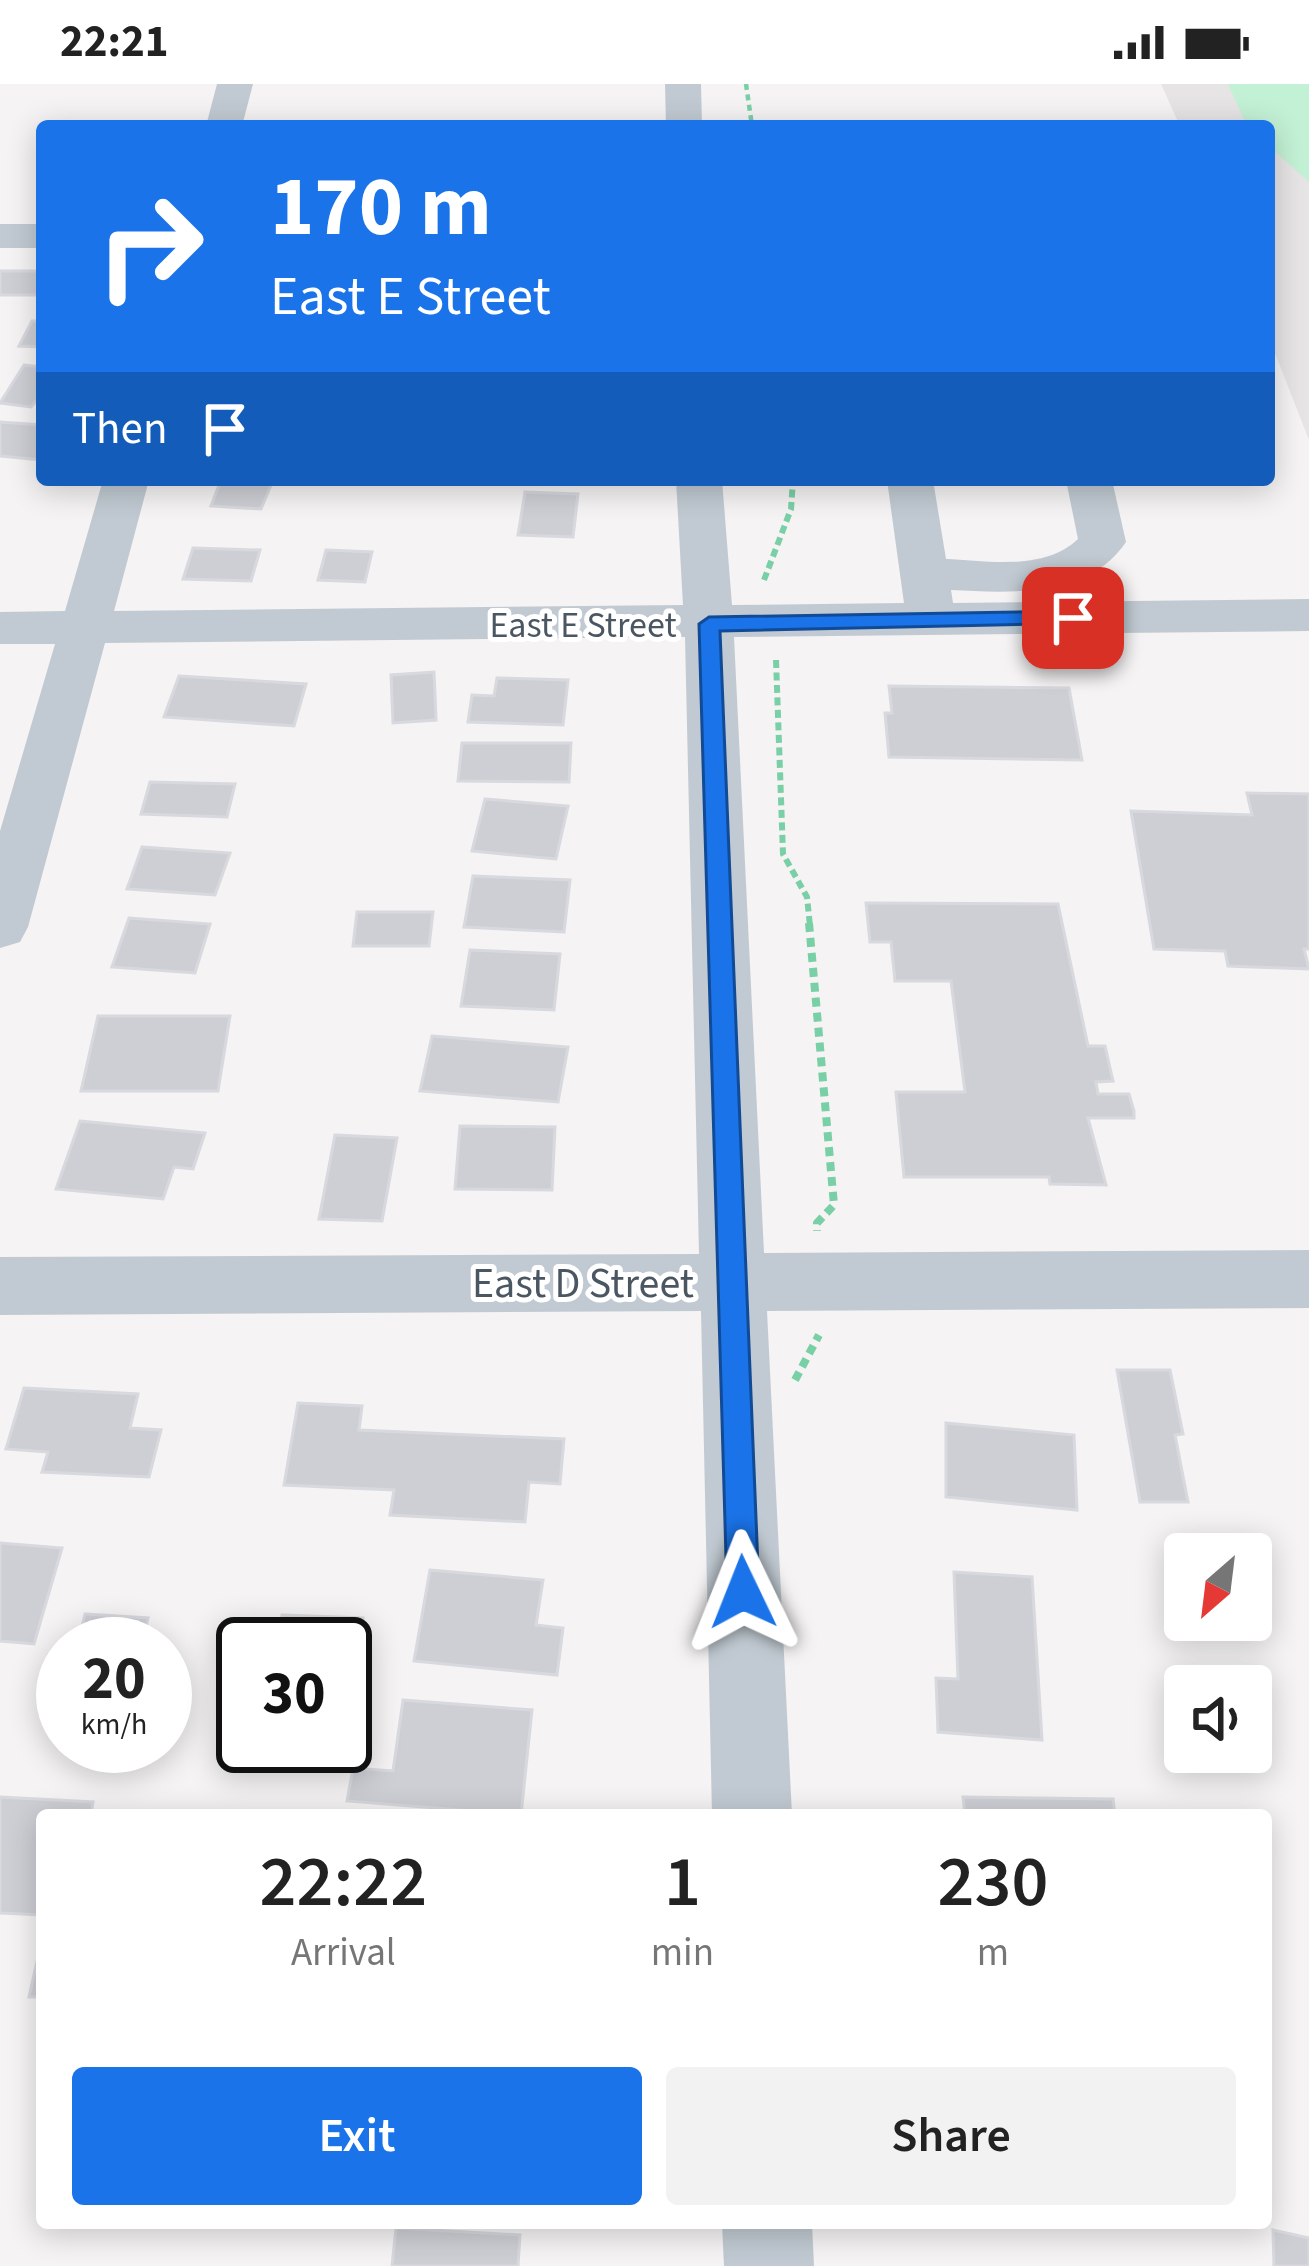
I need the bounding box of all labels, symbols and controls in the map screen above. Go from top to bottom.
text: 22:21 [60,10,169,74]
text: 170 m [270,148,492,268]
icon: right [72,168,228,324]
text: East E Street [270,259,551,336]
icon: arrive [192,396,258,462]
text: Then [72,397,168,461]
pin [1022,567,1124,669]
icon: arrive [1040,585,1106,651]
street label: East E Street [489,600,677,651]
street label: East D Street [472,1254,694,1314]
position arrow [680,1529,806,1655]
north arrow [1164,1533,1272,1641]
map controls [1164,1533,1272,1773]
speed limit sign: 30 [216,1617,372,1773]
text: 20 [82,1637,146,1722]
button: sound [1164,1665,1272,1773]
text: km/h [81,1703,147,1746]
text: 22:22 [260,1831,427,1934]
text: 1 [664,1831,701,1934]
text: 230 [938,1831,1048,1934]
text: Arrival [291,1925,396,1981]
text: min [651,1925,714,1981]
text: m [977,1925,1009,1981]
button: Exit [72,2067,642,2205]
button: Share [666,2067,1236,2205]

